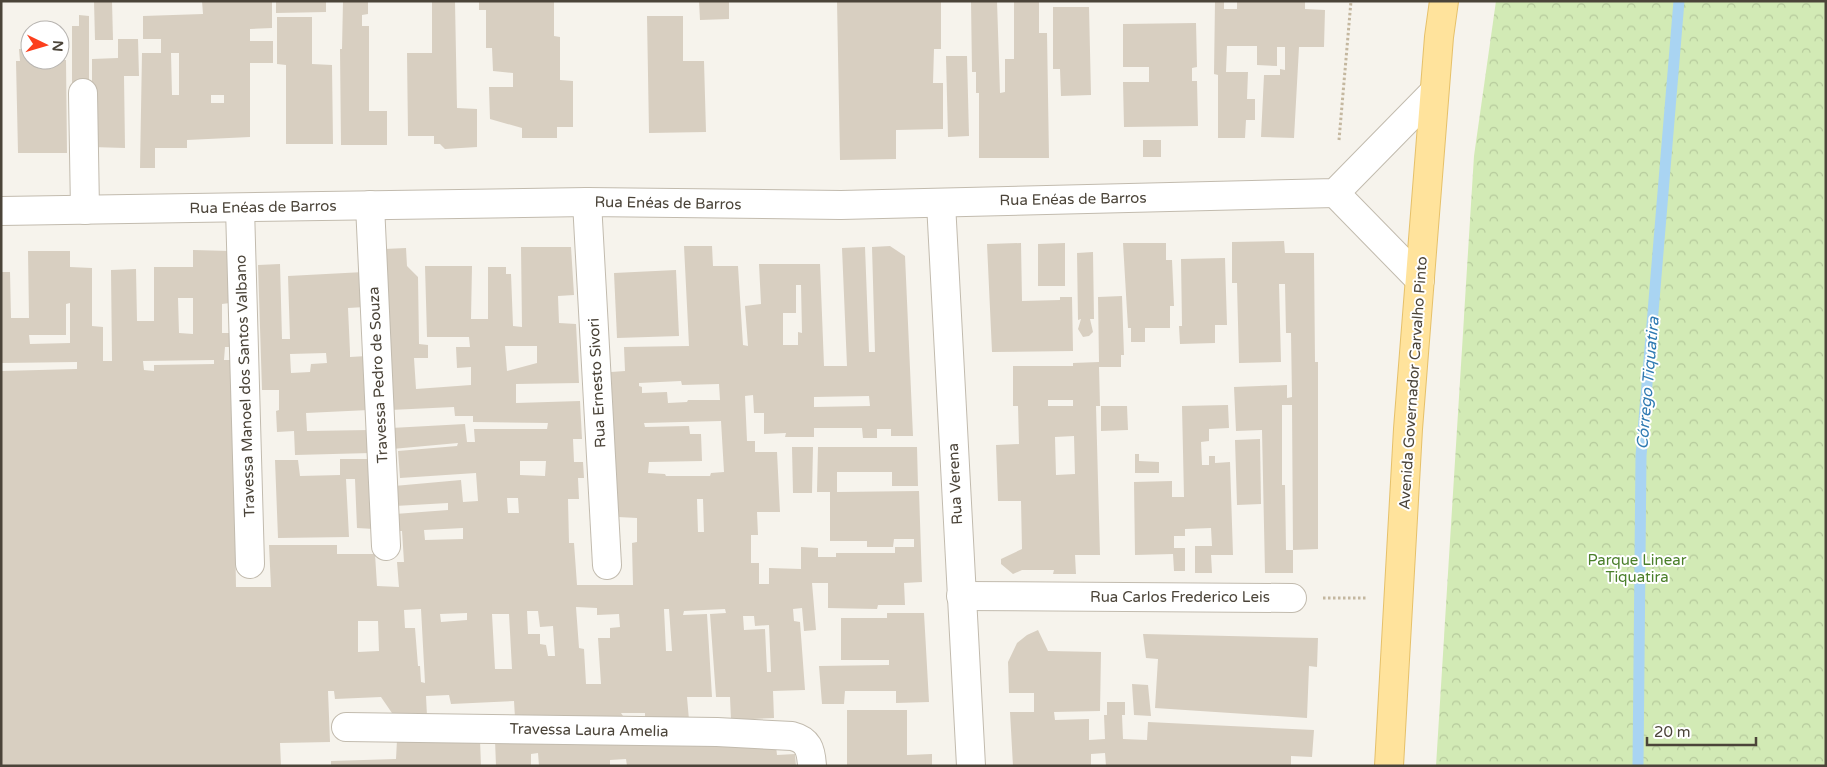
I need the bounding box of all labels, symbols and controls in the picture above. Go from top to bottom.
north arrow [20,20,70,70]
text: N [48,40,66,52]
street label: Rua Enéas de Barros [999,189,1147,209]
street label: Rua Enéas de Barros [594,193,742,213]
street label: Rua Enéas de Barros [189,197,337,217]
street label: Travessa Manoel dos Santos Valbano [231,254,259,518]
street label: Avenida Governador Carvalho Pinto [1395,256,1431,510]
street label: Travessa Pedro de Souza [364,286,392,464]
water label: Córrego Tiquatira [1632,315,1664,450]
street label: Rua Ernesto Sivori [585,318,609,448]
street label: Rua Verena [944,443,966,525]
park label: Parque Linear Tiquatira [1588,551,1687,586]
street label: Rua Carlos Frederico Leis [1090,588,1270,606]
scale bar [1647,714,1756,746]
street label: Travessa Laura Amelia [509,720,669,740]
text: 20 m [1654,723,1691,741]

